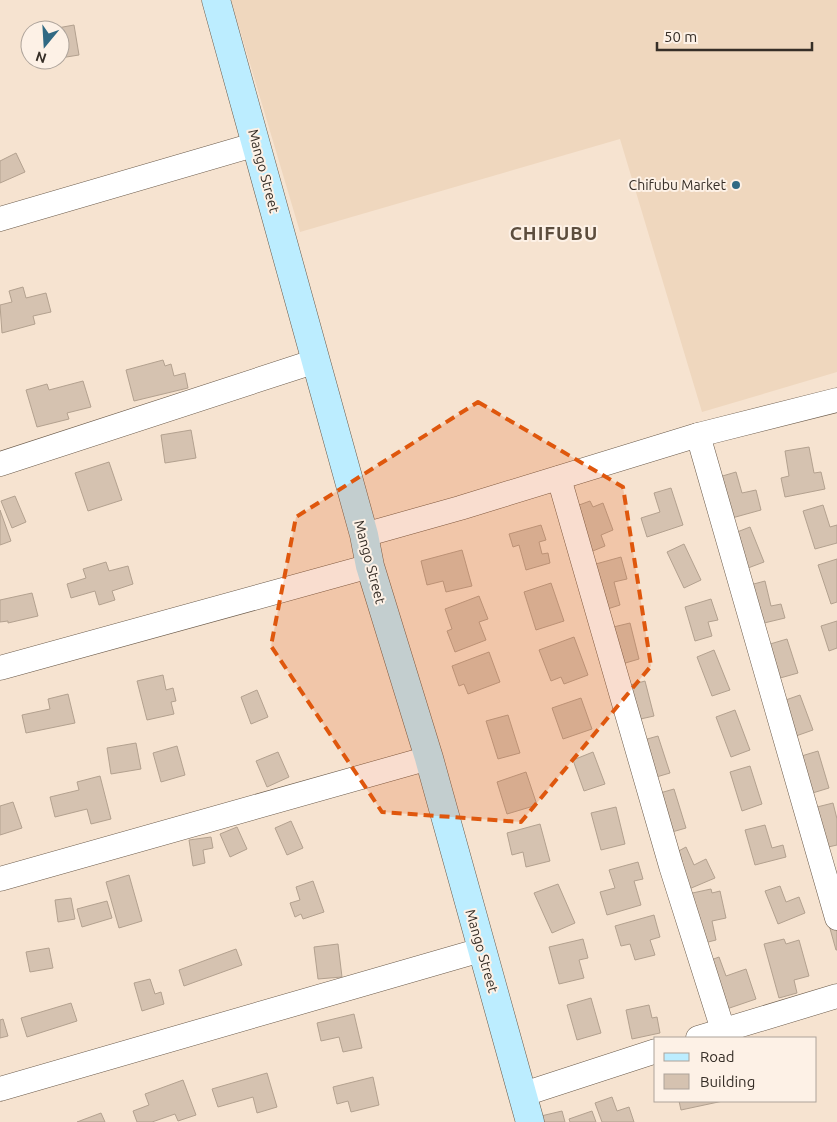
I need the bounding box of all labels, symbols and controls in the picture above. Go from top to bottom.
north arrow [20,20,70,70]
scale bar [657,20,812,52]
text: 50 m [664,28,697,45]
text: N [34,48,48,67]
street label: Mango Street [245,127,283,215]
place label: Chifubu Market [629,177,726,193]
marker: Chifubu Market [730,179,742,191]
district label: CHIFUBU [510,222,598,244]
street label: Mango Street [351,518,389,606]
street label: Mango Street [462,908,502,995]
legend [654,1037,817,1102]
text: Road [700,1048,735,1065]
text: Building [700,1073,755,1090]

